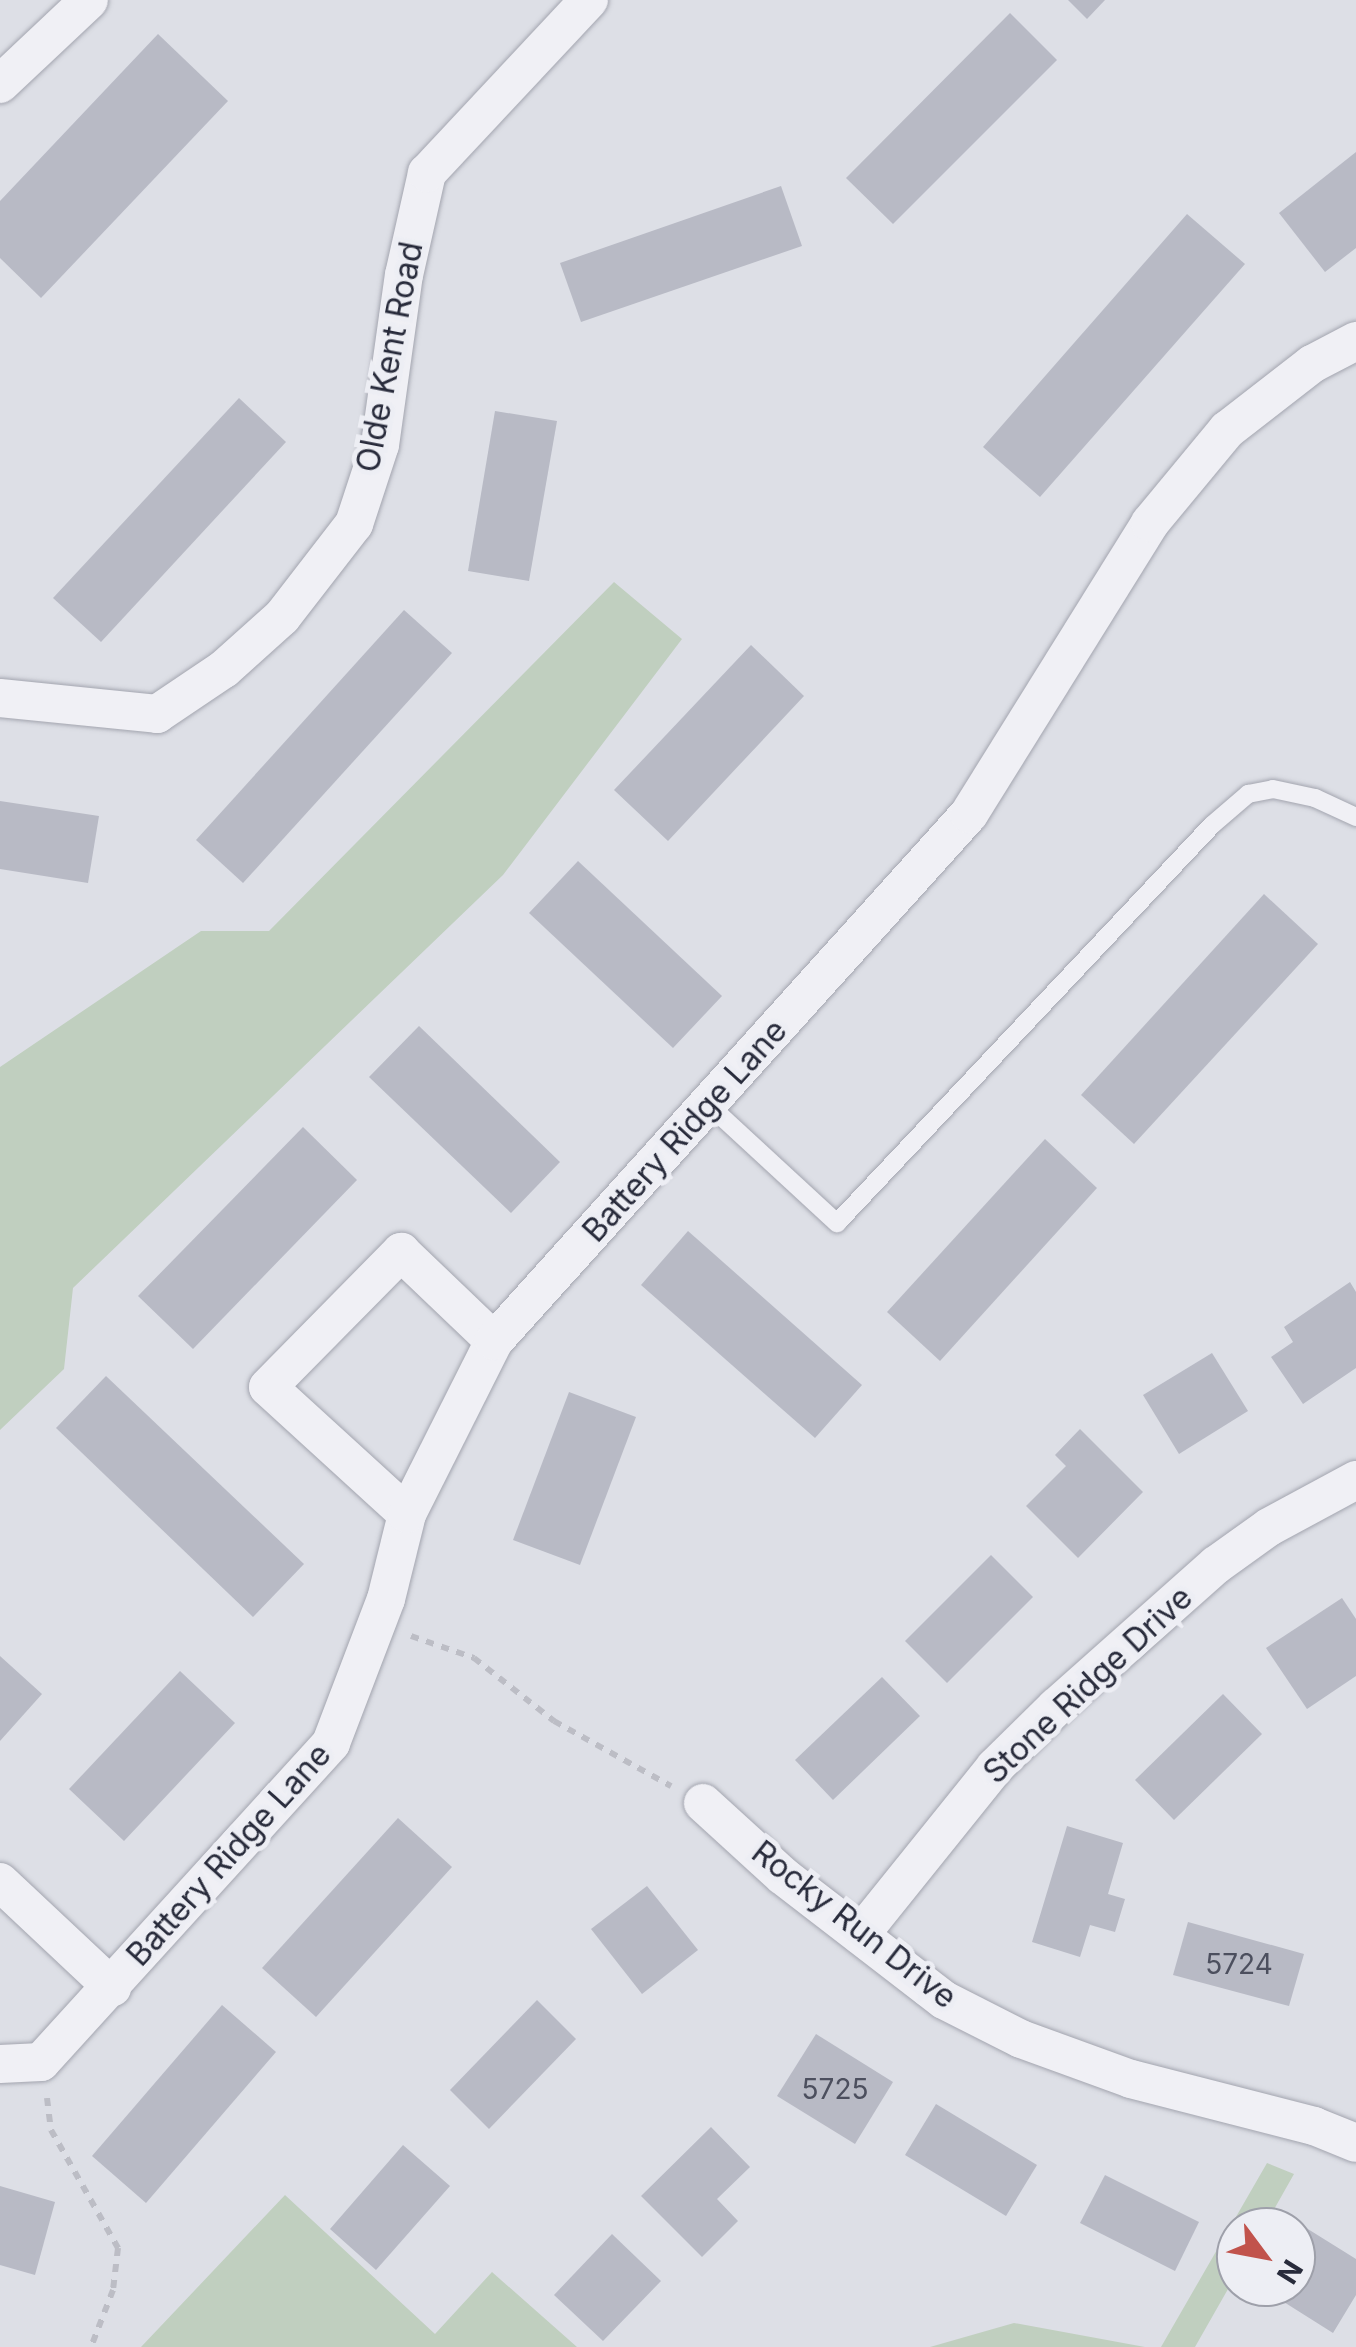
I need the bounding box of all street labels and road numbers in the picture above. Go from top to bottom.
street label: Olde Kent Road [349,239,431,475]
street label: Battery Ridge Lane [575,1012,795,1250]
street label: Stone Ridge Drive [976,1579,1200,1791]
street label: Battery Ridge Lane [119,1736,339,1974]
street label: Rocky Run Drive [744,1833,964,2017]

